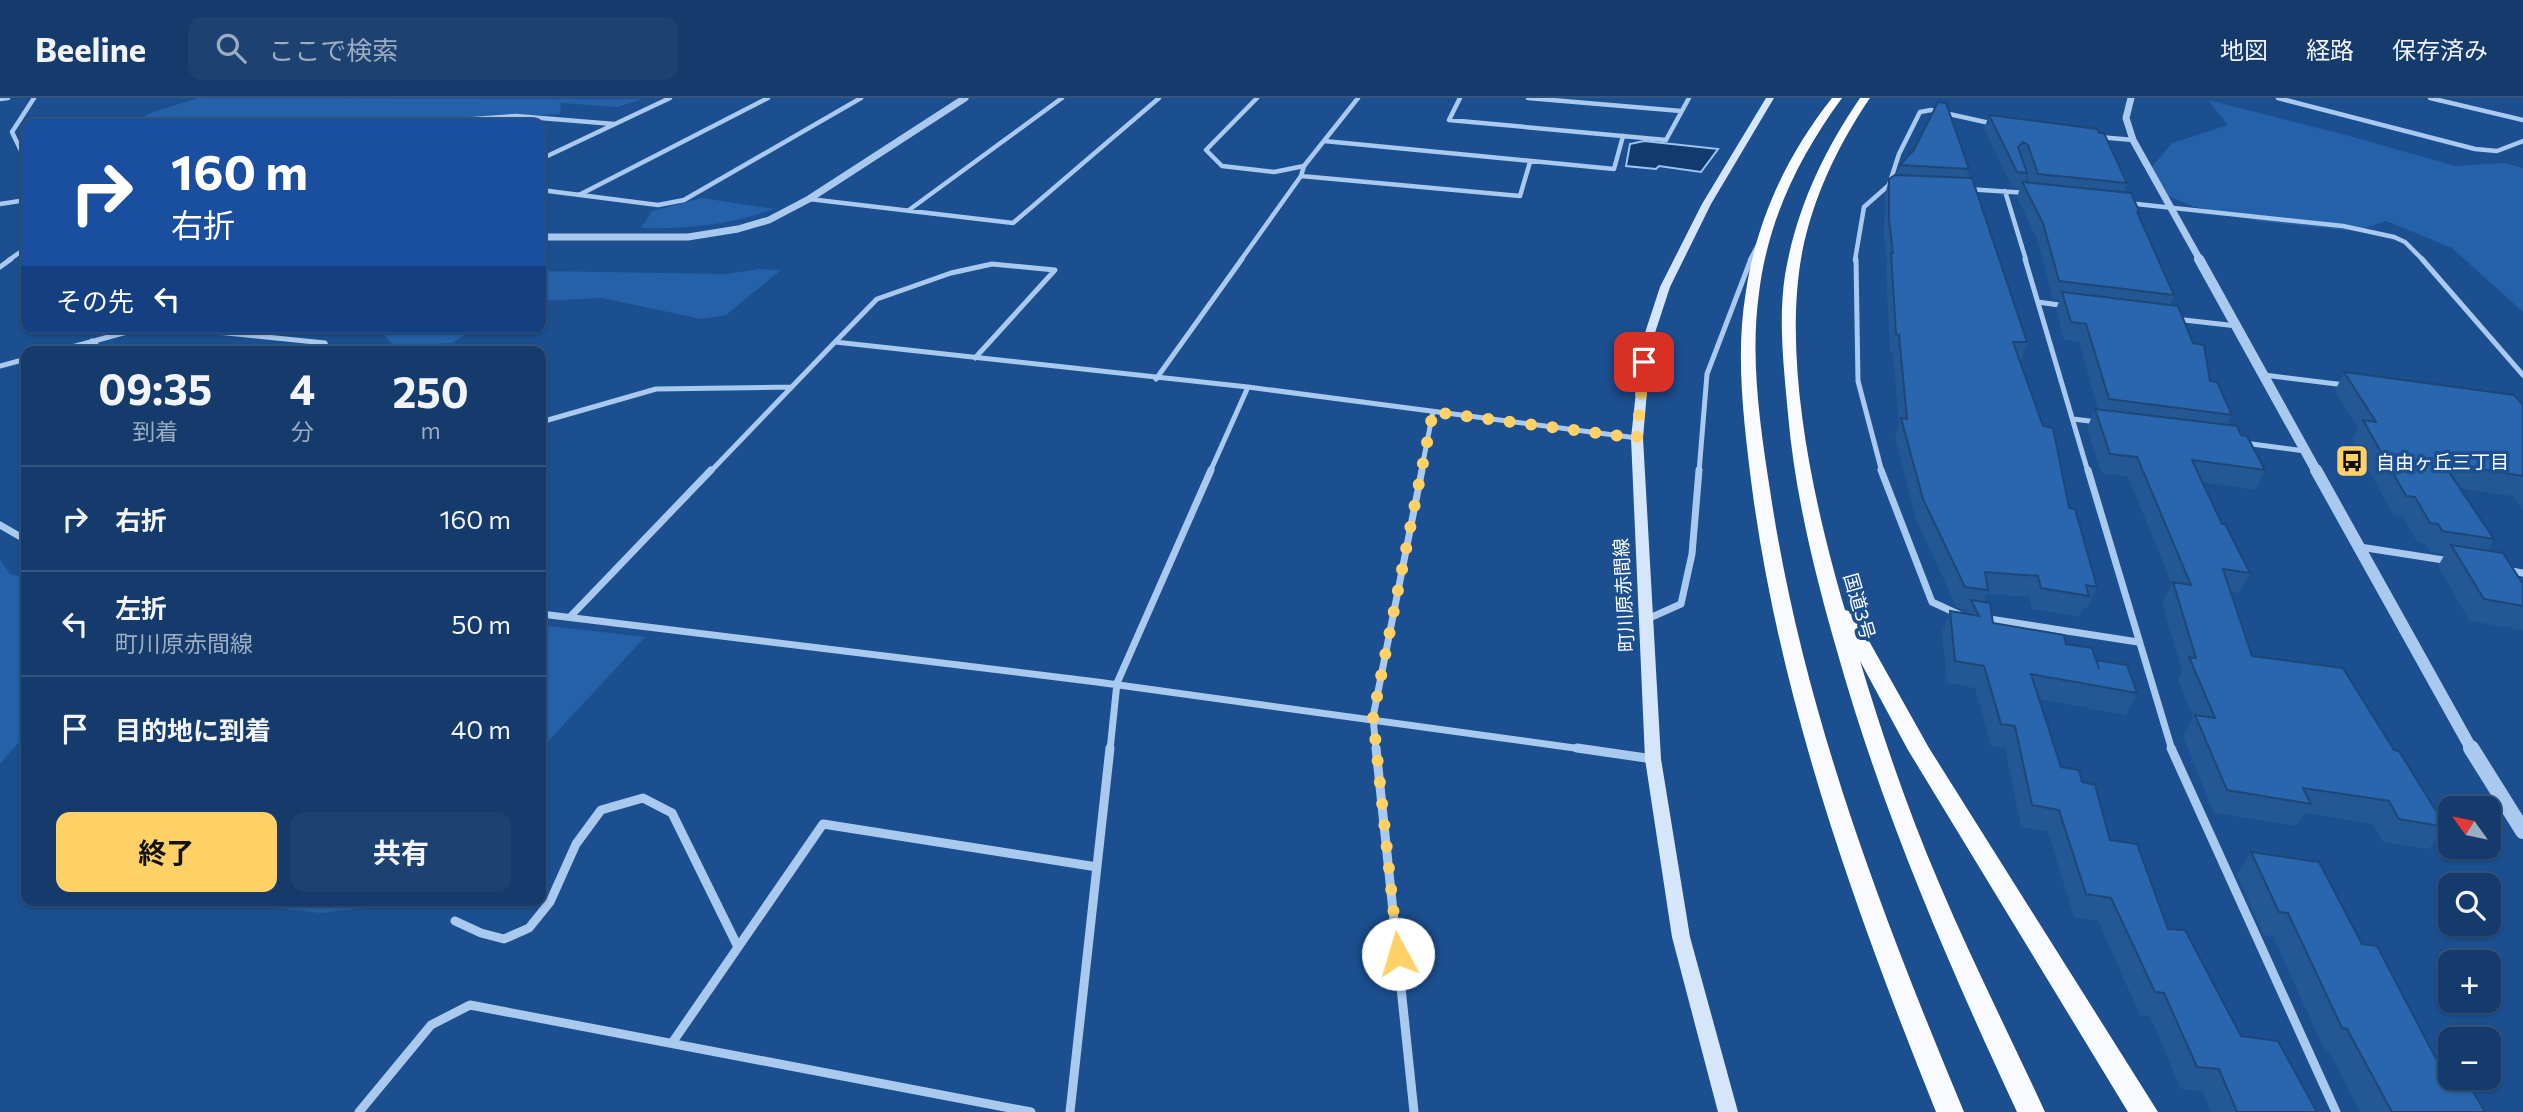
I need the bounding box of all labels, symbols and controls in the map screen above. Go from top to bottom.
search box [188,17,678,80]
text: Beeline [35,28,146,69]
icon: search [212,29,250,67]
text: ここで検索 [268,34,398,65]
text: 地図 [2220,35,2268,64]
text: 経路 [2306,35,2354,64]
text: 保存済み [2392,35,2488,64]
text: 160 m [171,140,308,200]
icon: right [56,147,147,238]
text: 右折 [171,204,235,244]
icon: left [148,280,186,318]
text: その先 [56,285,134,316]
pin [1614,332,1674,392]
icon: arrive [1625,343,1663,381]
text: 09:35 [98,362,212,414]
text: 4 [289,362,315,414]
text: 250 [392,365,469,417]
text: m [421,416,441,444]
text: 到着 [132,417,178,445]
text: 分 [291,417,314,445]
bus stop icon: 自由ヶ丘三丁目 [2333,442,2371,480]
place label: 自由ヶ丘三丁目 [2376,450,2509,473]
icon: right [56,500,94,538]
text: 160 m [439,503,511,534]
text: 右折 [115,504,167,535]
street label: 町川原赤間線 [1609,537,1637,653]
street label: 国道3号 [1840,570,1880,642]
text: 左折 [115,592,167,623]
icon: left [56,605,94,643]
text: 50 m [451,608,511,639]
text: 町川原赤間線 [115,629,253,657]
icon: arrive [56,710,94,748]
text: 40 m [451,713,511,744]
text: 目的地に到着 [115,714,271,745]
north arrow [2438,796,2501,859]
map controls [2438,796,2501,1090]
button: 終了 [56,812,277,892]
button: 共有 [291,812,511,892]
button: search [2438,873,2501,936]
position arrow [1361,917,1435,991]
button: + [2438,950,2501,1013]
button: − [2438,1027,2501,1090]

